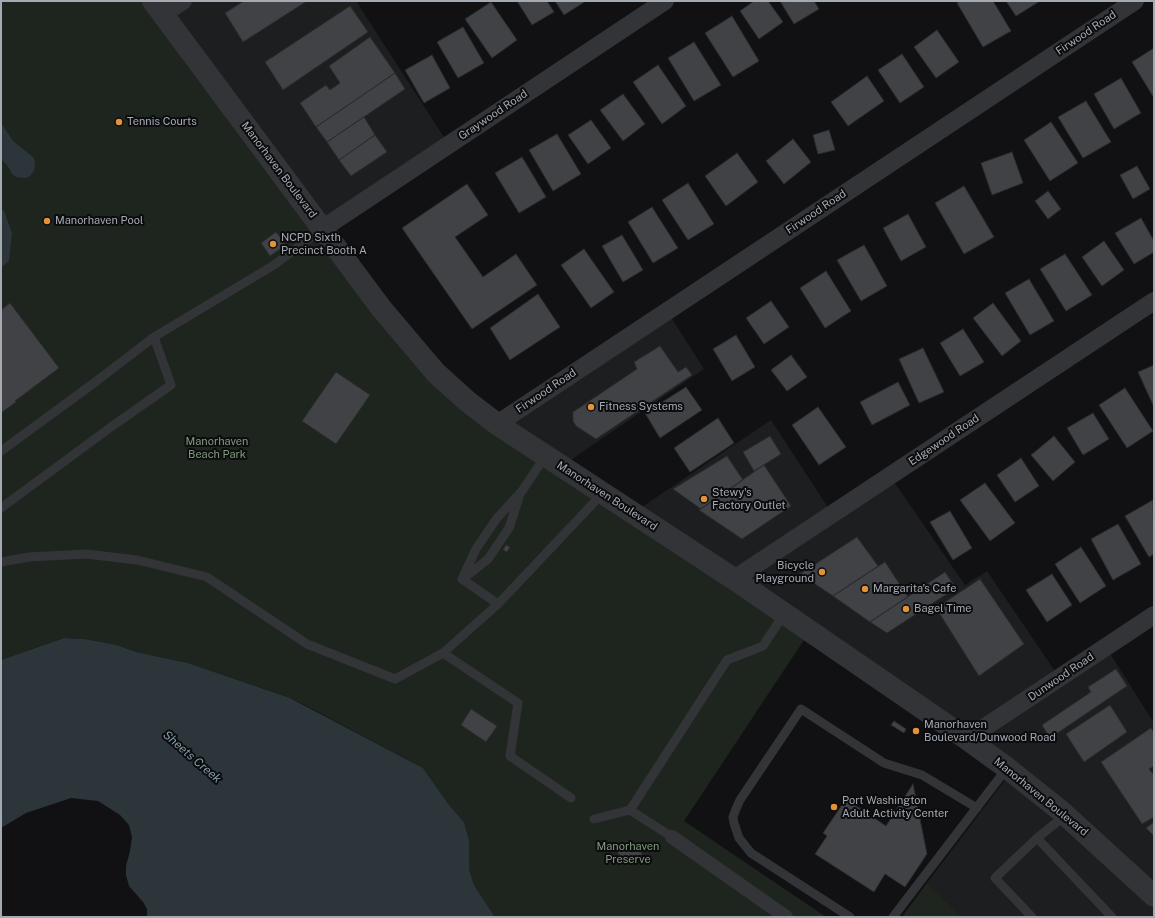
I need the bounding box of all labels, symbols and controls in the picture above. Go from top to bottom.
street label: Firwood Road [1053,8,1119,58]
street label: Graywood Road [456,87,530,143]
place label: Tennis Courts [127,115,197,129]
marker: Tennis Courts [114,117,124,127]
street label: Manorhaven Boulevard [238,119,320,221]
street label: Firwood Road [783,187,849,237]
place label: Manorhaven Pool [55,214,143,228]
marker: Manorhaven Pool [42,216,52,226]
place label: NCPD Sixth Precinct Booth A [281,231,367,257]
marker: NCPD Sixth Precinct Booth A [268,239,278,249]
street label: Firwood Road [513,366,579,416]
place label: Fitness Systems [599,400,683,414]
marker: Fitness Systems [586,402,596,412]
street label: Edgewood Road [906,412,982,468]
park label: Manorhaven Beach Park [186,435,248,461]
street label: Manorhaven Boulevard [554,459,660,533]
place label: Stewy's Factory Outlet [712,486,786,512]
marker: Stewy's Factory Outlet [699,494,709,504]
place label: Bicycle Playground [755,559,814,585]
marker: Bicycle Playground [817,567,827,577]
place label: Margarita's Cafe [873,582,956,596]
marker: Margarita's Cafe [860,584,870,594]
place label: Bagel Time [914,602,971,616]
marker: Bagel Time [901,604,911,614]
street label: Dunwood Road [1026,650,1096,704]
place label: Manorhaven Boulevard/Dunwood Road [924,718,1056,744]
marker: Manorhaven Boulevard/Dunwood Road [911,726,921,736]
water label: Sheets Creek [160,728,224,786]
street label: Manorhaven Boulevard [991,755,1091,839]
place label: Port Washington Adult Activity Center [842,794,949,820]
marker: Port Washington Adult Activity Center [829,802,839,812]
park label: Manorhaven Preserve [597,840,659,866]

